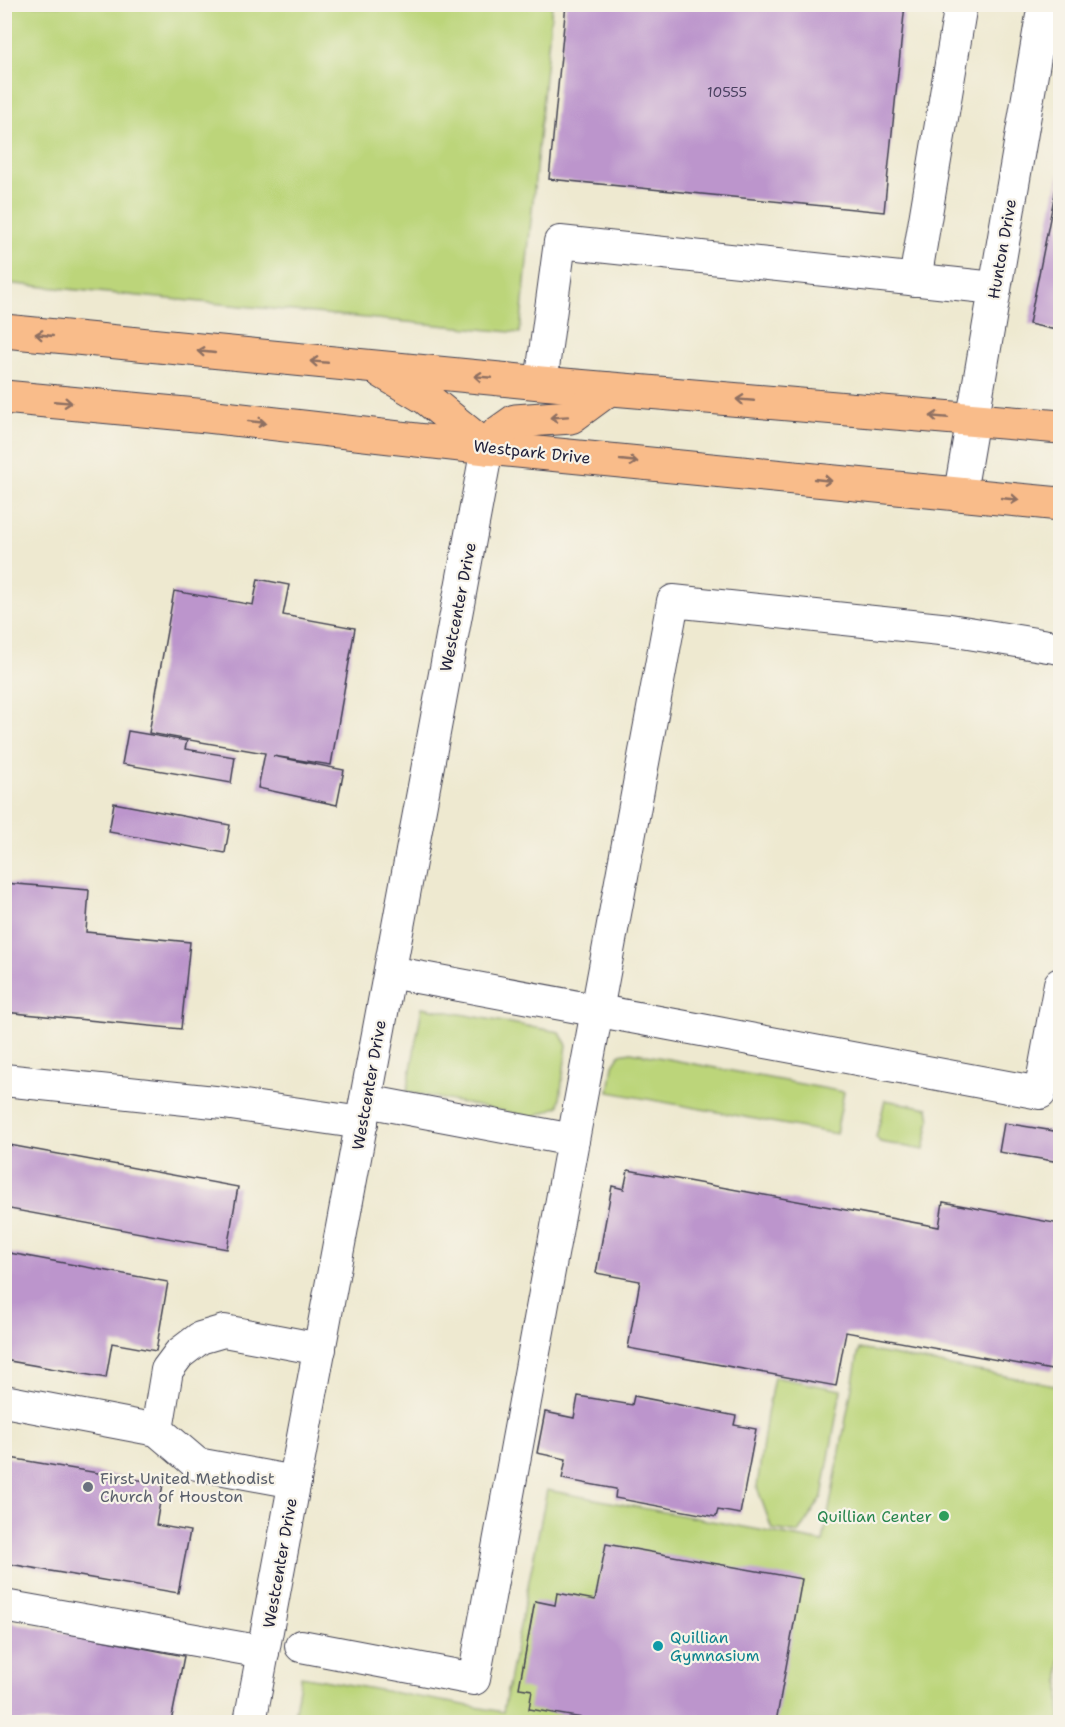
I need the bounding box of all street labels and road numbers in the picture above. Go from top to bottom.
street label: Hunton Drive [983,197,1021,301]
street label: Westpark Drive [472,435,592,469]
street label: Westcenter Drive [435,540,481,674]
street label: Westcenter Drive [347,1018,391,1152]
street label: Westcenter Drive [258,1496,302,1630]

